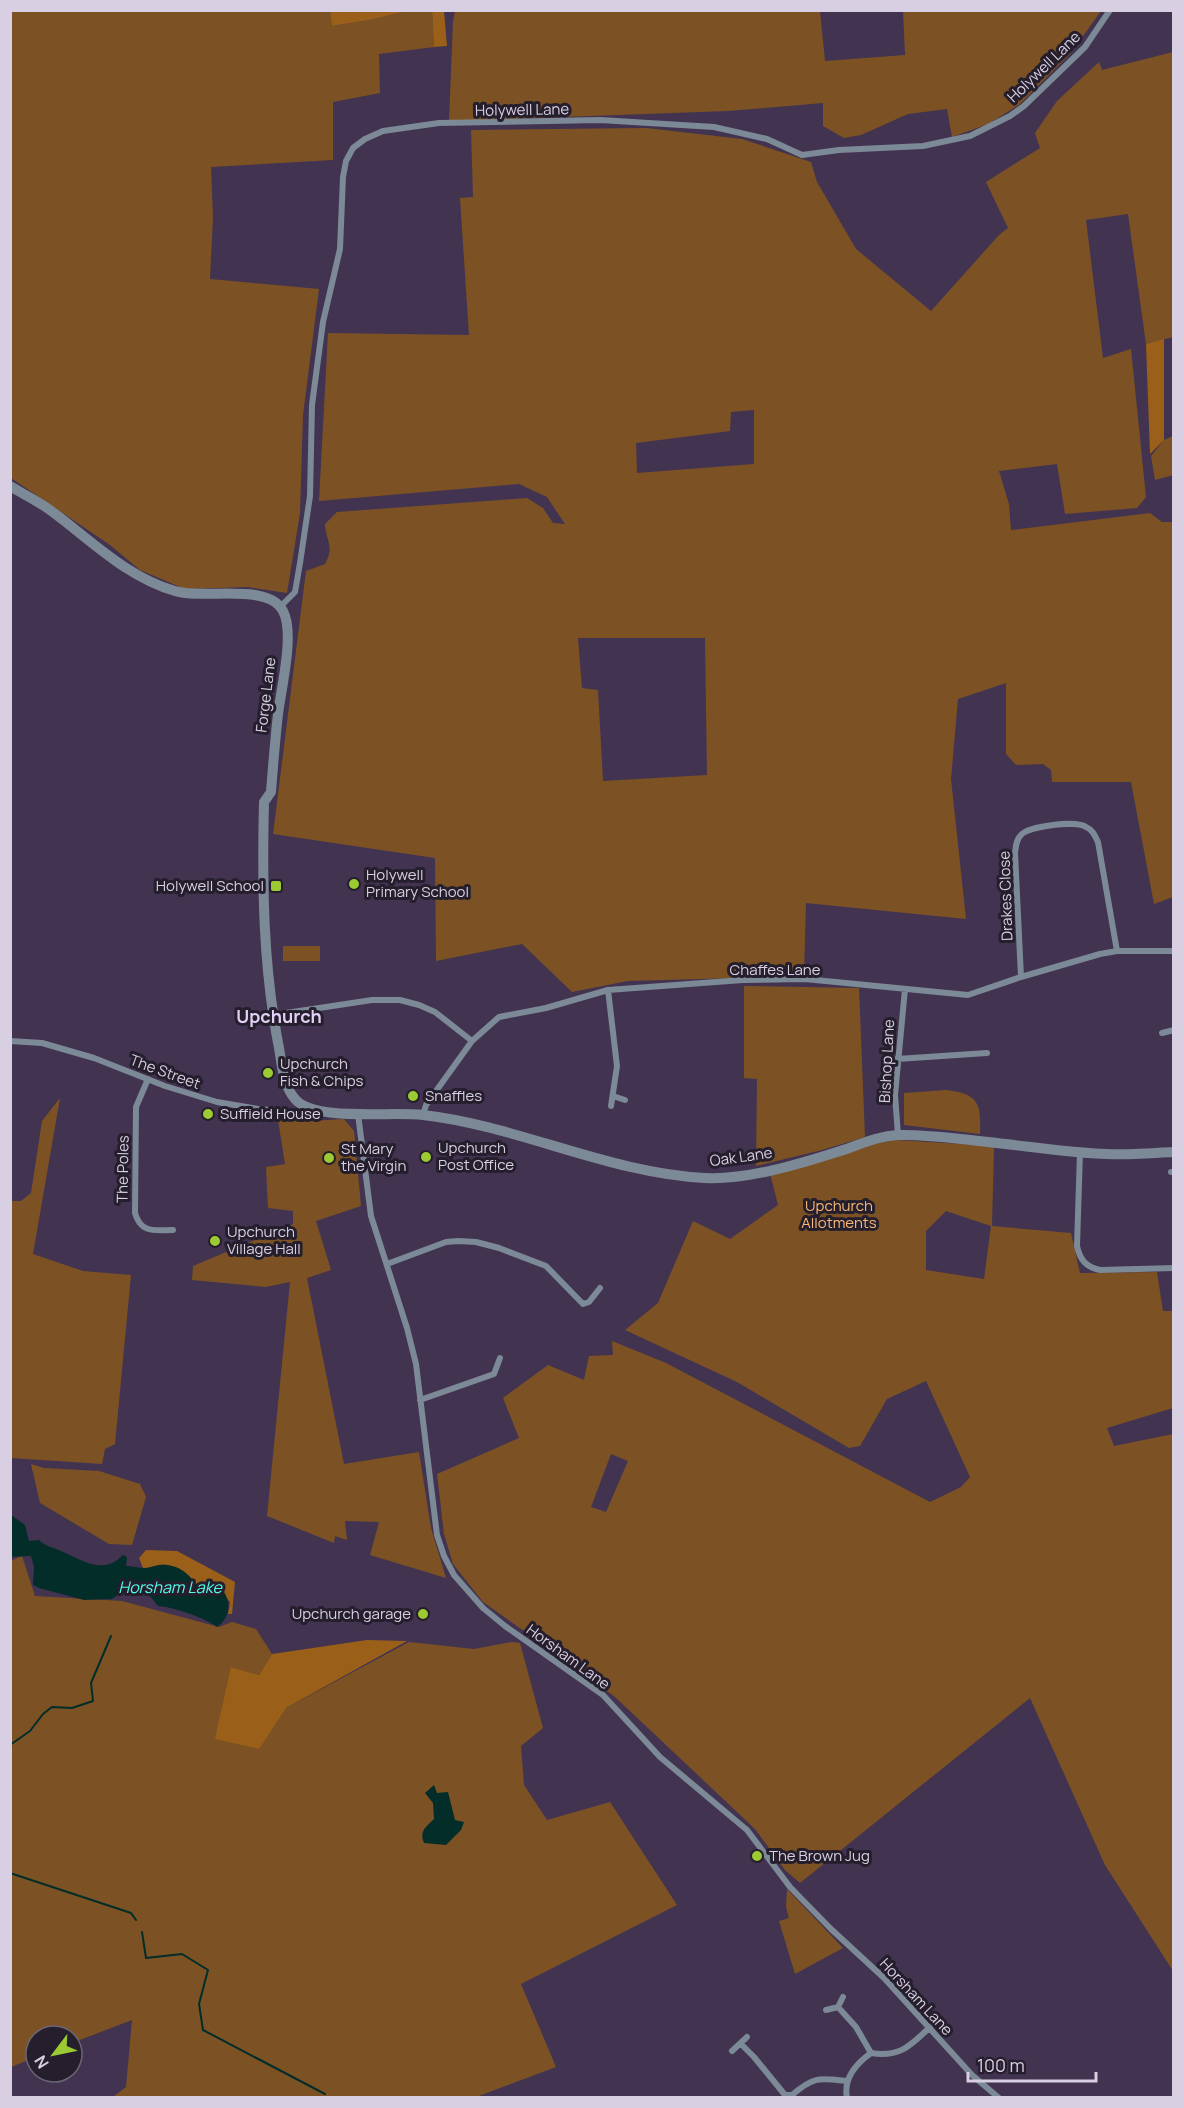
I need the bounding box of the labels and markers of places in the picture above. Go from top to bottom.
place label: Holywell Primary School [366,864,469,902]
place label: Holywell School [156,875,264,896]
marker: Holywell Primary School [347,877,361,891]
marker: Holywell School [269,879,283,893]
place label: Upchurch Fish & Chips [280,1053,364,1091]
marker: Upchurch Fish & Chips [261,1066,275,1080]
place label: Snaffles [425,1085,482,1106]
marker: Snaffles [406,1089,420,1103]
place label: Suffield House [220,1103,321,1124]
marker: Suffield House [201,1107,215,1121]
place label: Upchurch Post Office [438,1137,514,1175]
place label: St Mary the Virgin [341,1138,406,1176]
marker: Upchurch Post Office [419,1150,433,1164]
marker: St Mary the Virgin [322,1151,336,1165]
place label: Upchurch Village Hall [227,1221,301,1259]
marker: Upchurch Village Hall [208,1234,222,1248]
place label: Upchurch garage [292,1603,411,1624]
marker: Upchurch garage [416,1607,430,1621]
place label: The Brown Jug [769,1845,870,1866]
marker: The Brown Jug [750,1849,764,1863]

